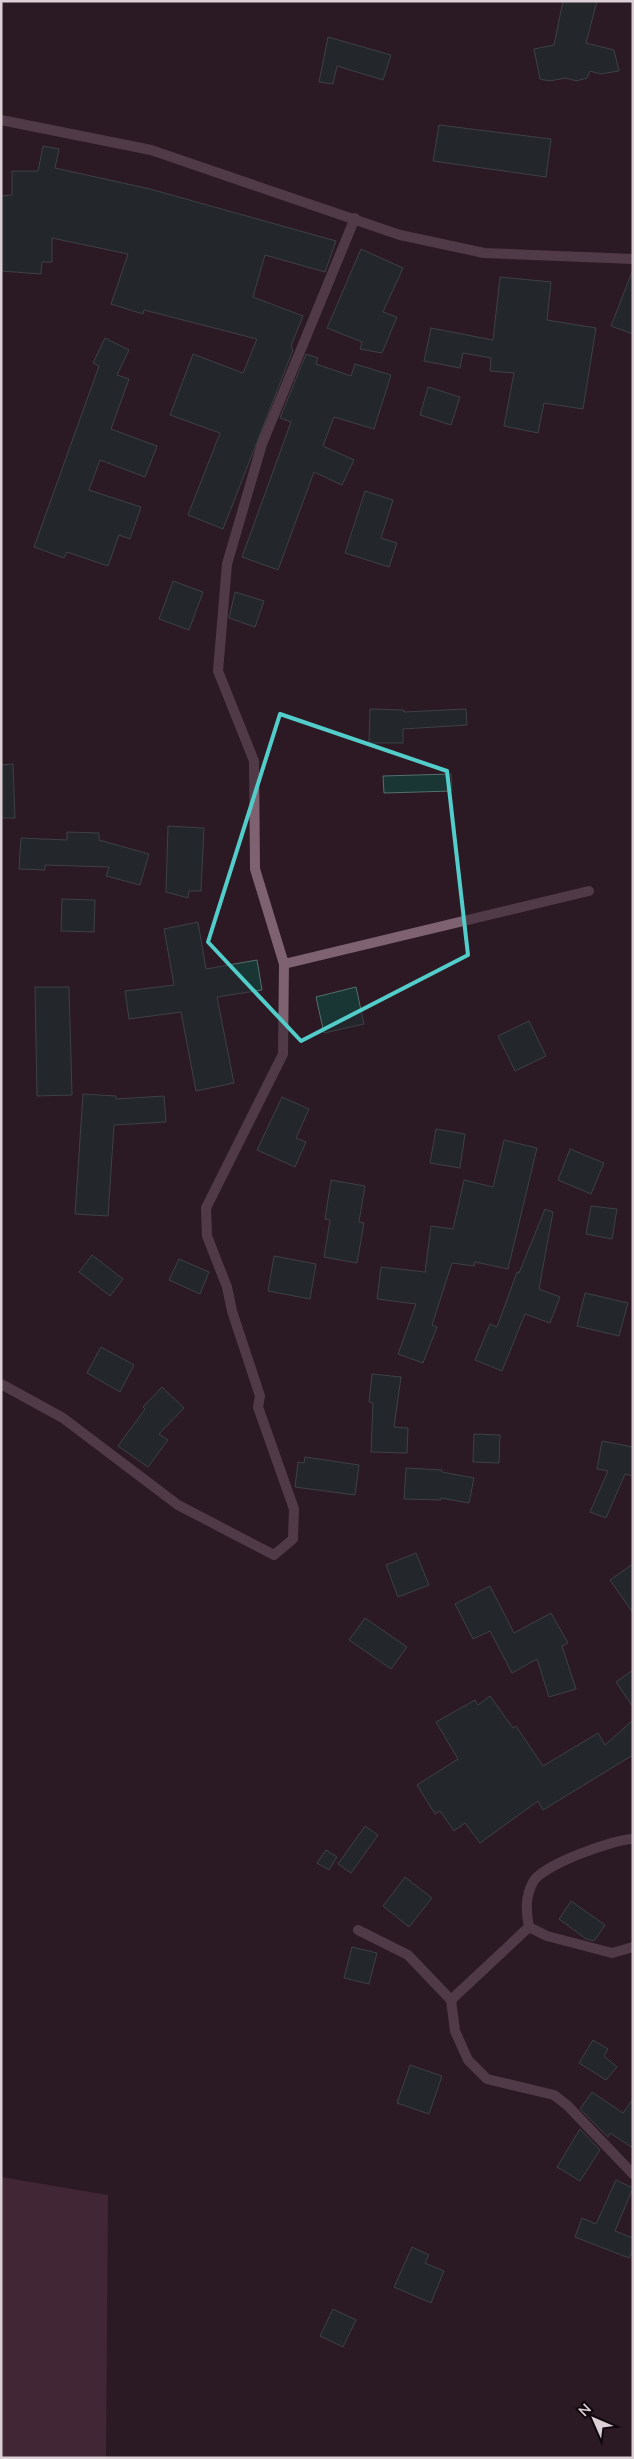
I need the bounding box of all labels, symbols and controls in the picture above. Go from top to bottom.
north arrow [569,2394,619,2444]
text: N [575,2400,594,2419]

